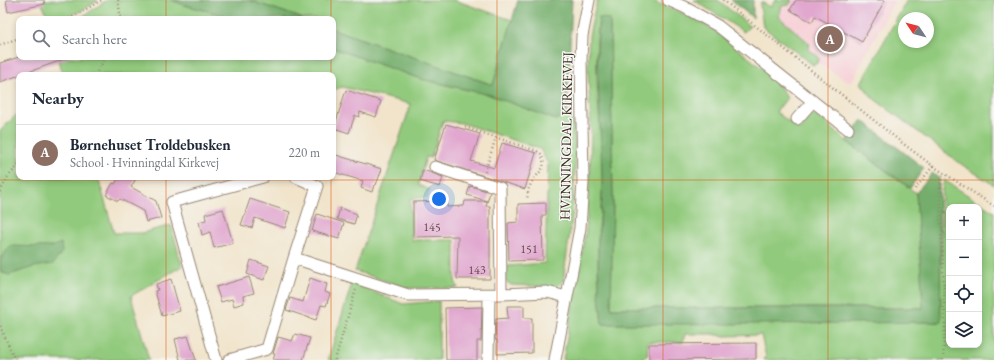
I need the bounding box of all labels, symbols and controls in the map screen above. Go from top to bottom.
north arrow [898,12,934,48]
search box [16,16,336,60]
pin: A [817,24,843,54]
icon: search [30,27,52,49]
text: Search here [62,29,127,48]
street label: HVINNINGDAL KIRKEVEJ [556,51,576,220]
text: Nearby [32,87,84,109]
text: Børnehuset Troldebusken [70,135,231,154]
text: A [40,144,50,161]
text: 220 m [289,144,320,161]
text: School · Hvinningdal Kirkevej [70,154,219,171]
your location [429,189,449,209]
map controls [946,204,982,348]
button: + [946,204,982,240]
house number: 145 [423,219,441,235]
button: − [946,240,982,276]
house number: 151 [520,241,538,257]
house number: 143 [468,262,486,278]
button: locate [946,276,982,312]
button: layers [946,312,982,348]

